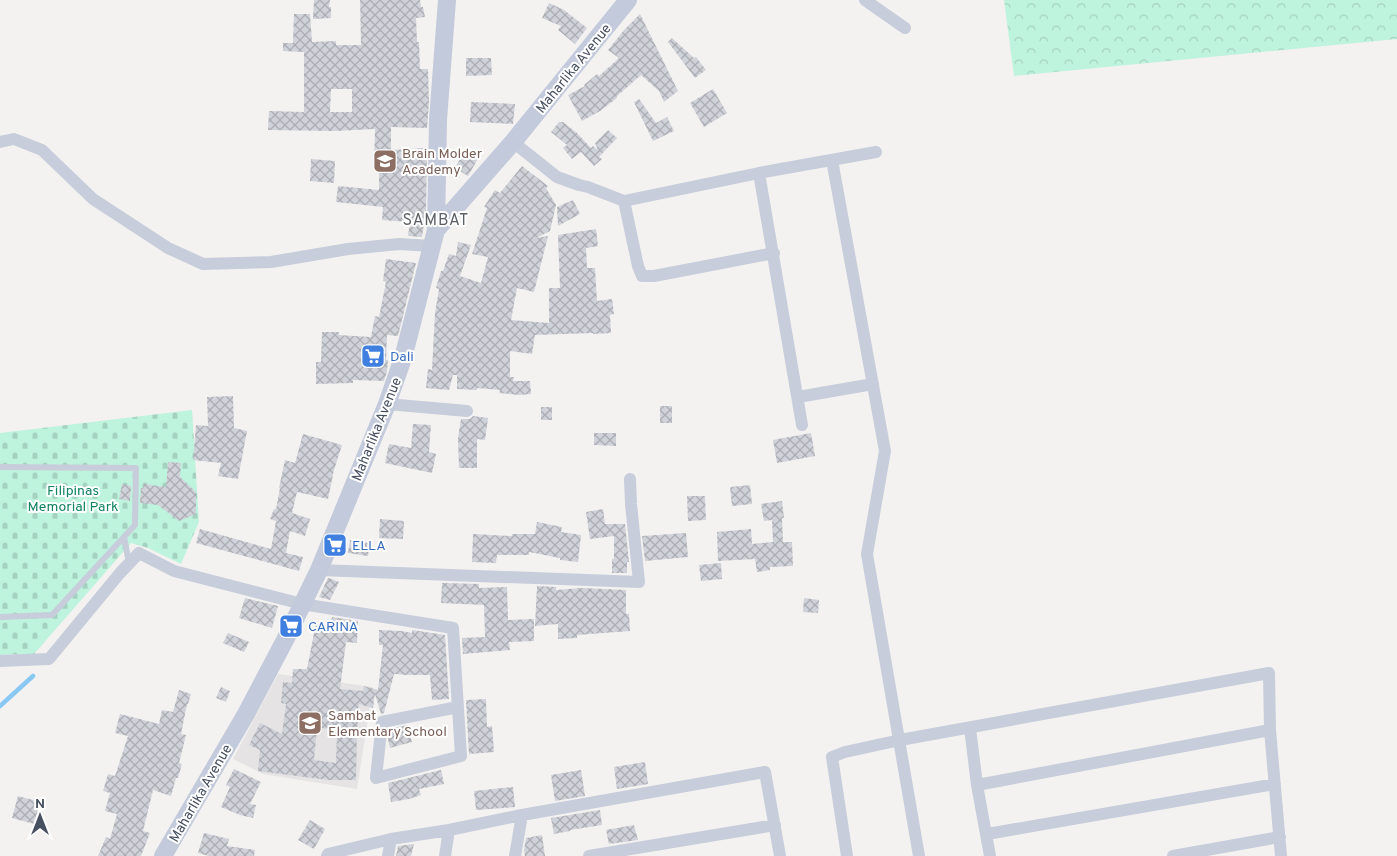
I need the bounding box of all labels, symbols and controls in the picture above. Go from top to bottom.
street label: Maharlika Avenue [533,21,615,117]
place label: Brain Molder Academy [402,146,483,179]
school or university icon: Brain Molder Academy [372,148,398,174]
district label: SAMBAT [403,211,469,231]
supermarket icon: Dali [360,343,386,369]
place label: Dali [390,349,414,366]
street label: Maharlika Avenue [349,375,406,484]
park label: Filipinas Memorial Park [28,483,118,516]
supermarket icon: ELLA [322,532,348,558]
place label: ELLA [352,538,386,555]
supermarket icon: CARINA [278,613,304,639]
place label: CARINA [308,619,358,636]
place label: Sambat Elementary School [328,708,447,741]
school or university icon: Sambat Elementary School [297,710,323,736]
street label: Maharlika Avenue [166,742,236,846]
north arrow [15,791,65,841]
text: N [35,796,45,813]

